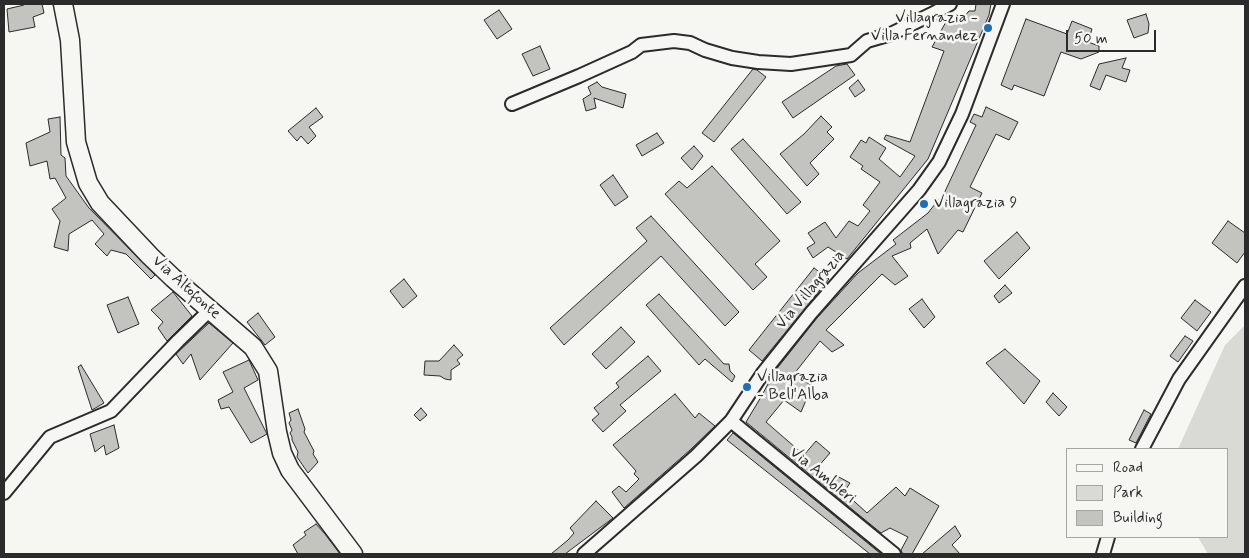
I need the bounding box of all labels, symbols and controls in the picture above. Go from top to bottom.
place label: Villagrazia - Villa Fernandez [871,9,978,47]
scale bar [1069,20,1159,52]
marker: Villagrazia - Villa Fernandez [982,22,994,34]
text: 50 m [1074,29,1108,49]
place label: Villagrazia 9 [934,194,1017,214]
marker: Villagrazia 9 [918,198,930,210]
street label: Via Villagrazia [772,247,850,333]
street label: Via Altofonte [148,252,224,324]
place label: Villagrazia - Bell'Alba [757,368,829,406]
marker: Villagrazia - Bell'Alba [741,381,753,393]
street label: Via Ambleri [785,443,859,509]
legend [1066,448,1229,538]
text: Road [1113,458,1143,478]
text: Park [1113,483,1143,503]
text: Building [1113,508,1163,528]

